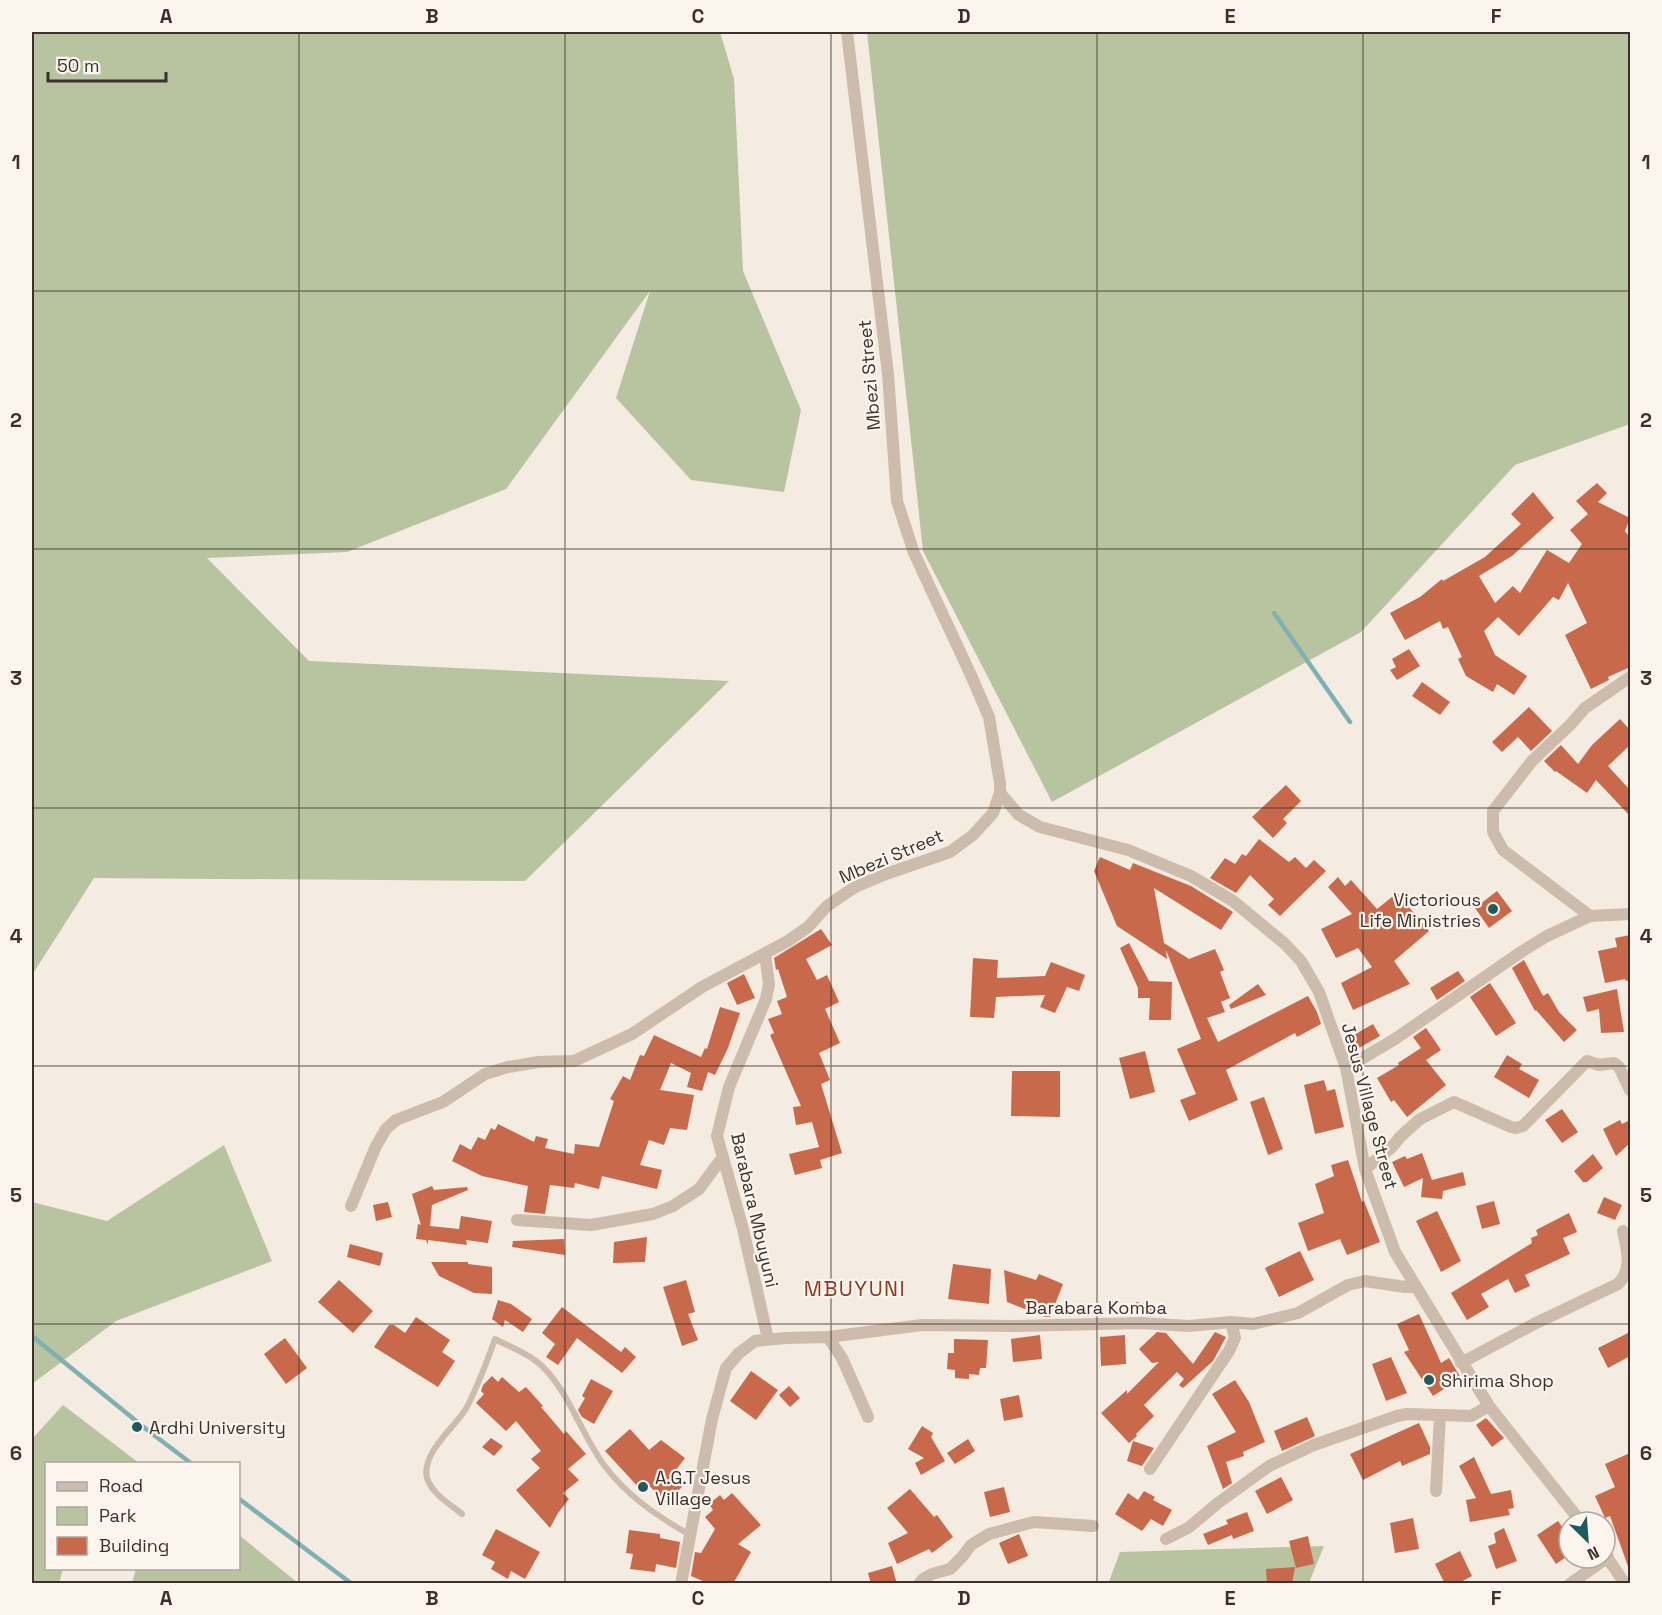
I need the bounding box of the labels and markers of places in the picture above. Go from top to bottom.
place label: Victorious Life Ministries [1360,888,1481,932]
marker: Victorious Life Ministries [1486,902,1500,916]
place label: Shirima Shop [1441,1369,1554,1392]
marker: Shirima Shop [1422,1373,1436,1387]
place label: Ardhi University [149,1416,286,1439]
marker: Ardhi University [130,1420,144,1434]
place label: A.G.T Jesus Village [655,1466,751,1510]
marker: A.G.T Jesus Village [636,1480,650,1494]

